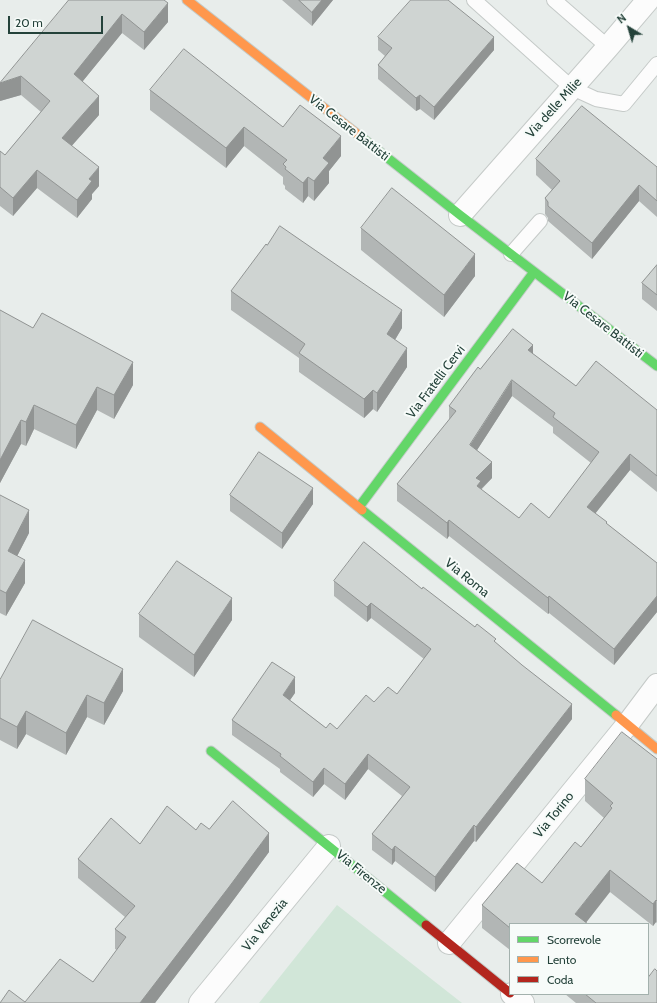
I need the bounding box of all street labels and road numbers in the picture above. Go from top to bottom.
street label: Via delle Milie [523,75,585,141]
street label: Via Cesare Battisti [306,92,392,164]
street label: Via Cesare Battisti [560,289,646,361]
street label: Via Fratelli Cervi [403,342,469,422]
street label: Via Roma [442,555,492,601]
street label: Via Torino [531,789,577,841]
street label: Via Firenze [333,847,389,897]
street label: Via Venezia [239,896,291,954]

